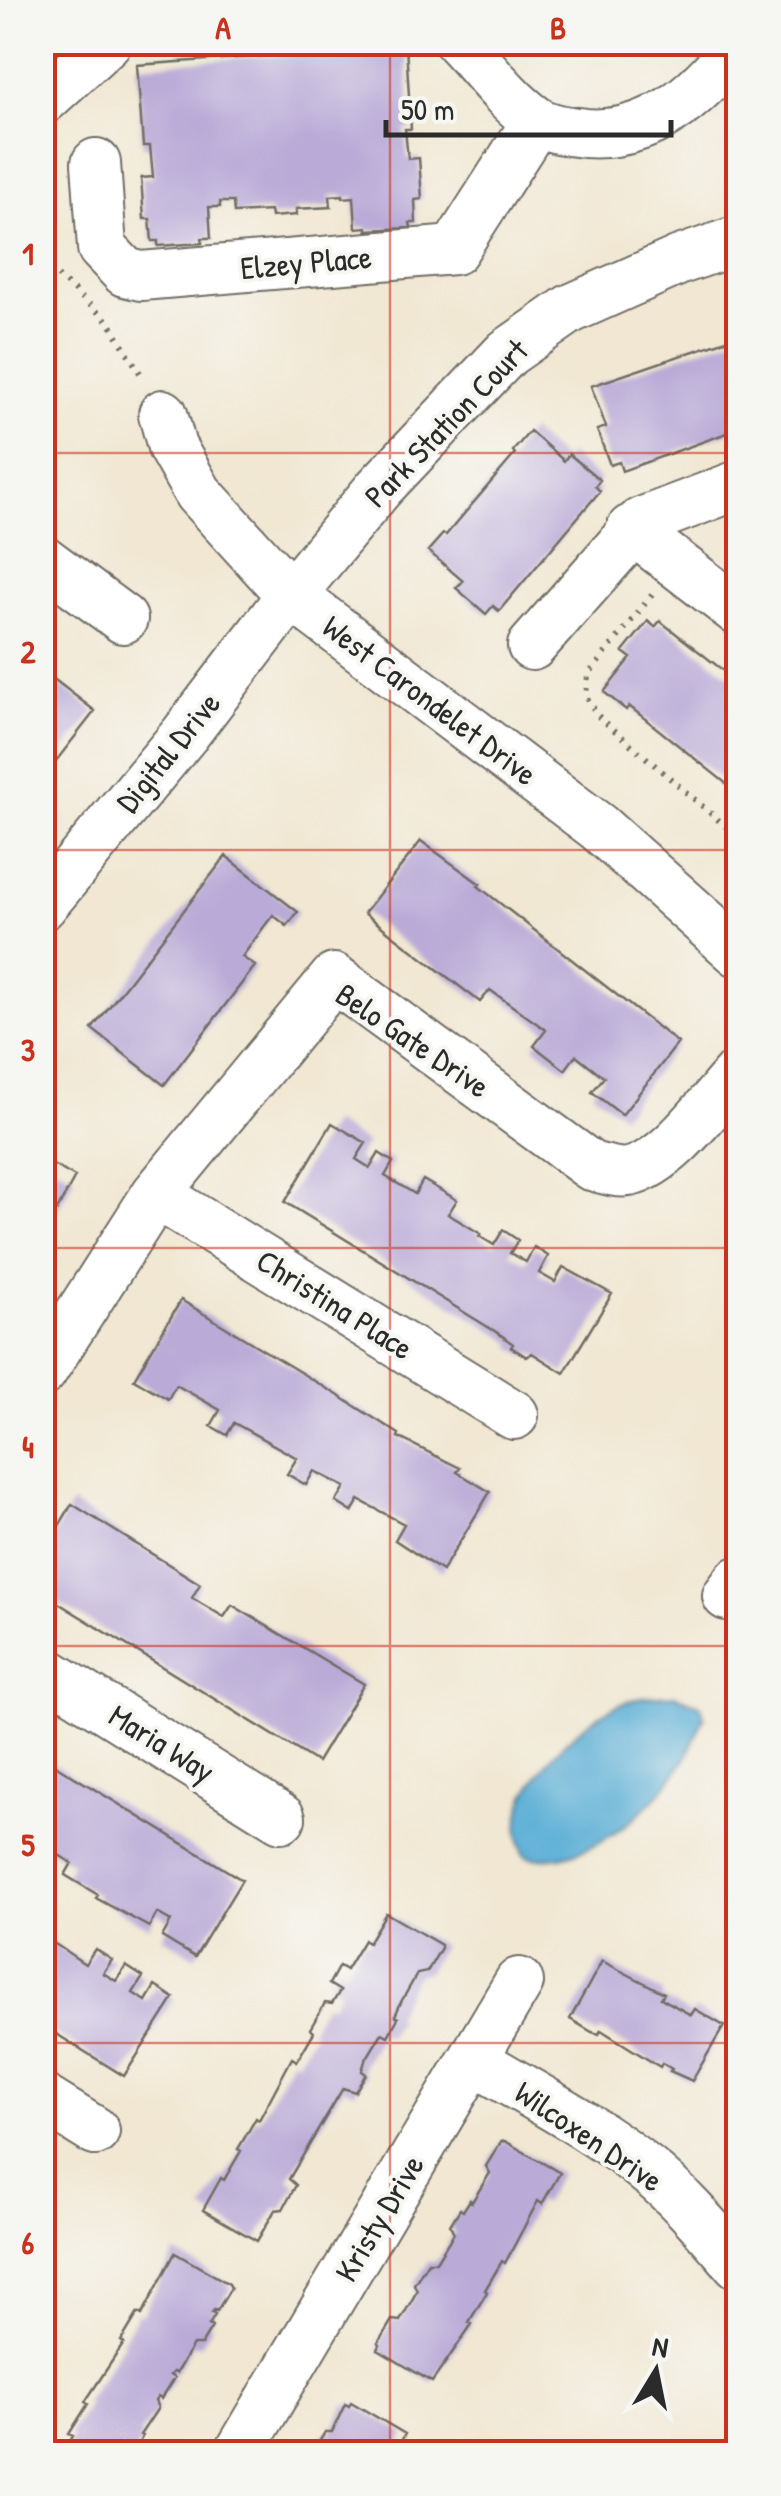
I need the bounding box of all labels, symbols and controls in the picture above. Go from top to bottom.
text: A [215,6,231,49]
text: B [550,6,566,49]
scale bar [386,75,671,137]
text: 50 m [401,89,454,129]
text: 1 [22,232,34,275]
street label: Elzey Place [239,235,374,289]
street label: Park Station Court [355,329,538,517]
street label: West Carondelet Drive [314,605,546,795]
text: 2 [21,630,37,673]
street label: Digital Drive [106,683,230,821]
street label: Belo Gate Drive [328,973,499,1107]
text: 3 [21,1028,35,1071]
street label: Christina Place [249,1239,422,1369]
text: 4 [22,1425,34,1468]
street label: Maria Way [101,1694,223,1792]
text: 5 [21,1823,35,1866]
street label: Wilcoxen Drive [507,2071,672,2201]
street label: Kristy Drive [324,2146,434,2289]
text: 6 [22,2221,35,2264]
north arrow [606,2321,706,2421]
text: N [650,2326,671,2366]

